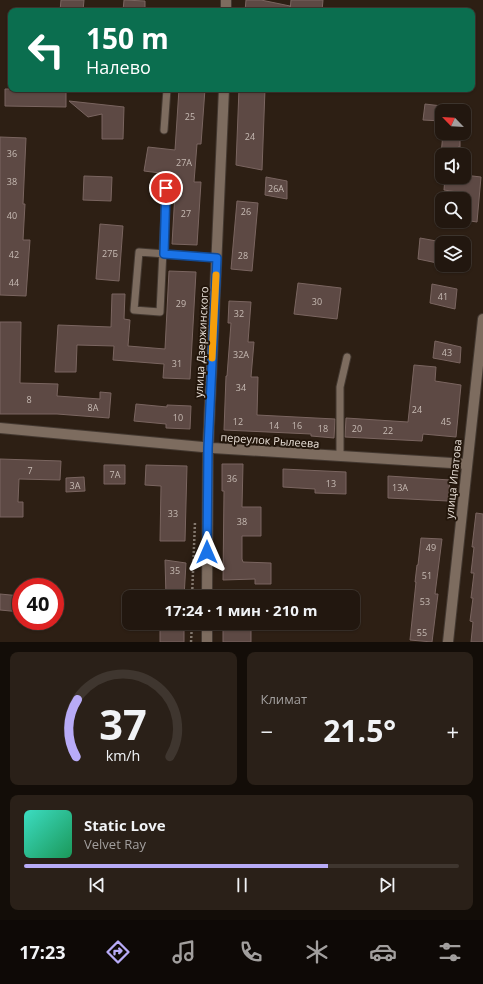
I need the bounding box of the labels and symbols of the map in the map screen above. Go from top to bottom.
north arrow [435,104,471,140]
house number: 25 [185,110,195,123]
house number: 24 [245,130,255,143]
house number: 36 [7,147,17,160]
house number: 27А [176,156,192,169]
pin [149,171,183,205]
house number: 38 [7,175,17,188]
house number: 26А [268,182,284,195]
house number: 26 [241,205,251,218]
house number: 27 [181,207,191,220]
house number: 40 [7,209,17,222]
house number: 27Б [102,247,118,260]
house number: 42 [9,248,19,261]
house number: 28 [238,249,248,262]
house number: 44 [9,276,19,289]
street label: улица Дзержинского [191,286,211,398]
house number: 41 [438,290,448,303]
house number: 30 [312,295,322,308]
house number: 29 [176,297,186,310]
house number: 32 [234,307,244,320]
house number: 43 [442,346,452,359]
house number: 32А [233,348,249,361]
house number: 31 [172,357,182,370]
house number: 34 [236,381,246,394]
house number: 8 [26,393,32,406]
house number: 8А [88,401,99,414]
house number: 24 [412,403,422,416]
house number: 10 [173,411,183,424]
house number: 12 [233,415,243,428]
house number: 45 [441,415,451,428]
house number: 14 [269,419,279,432]
house number: 16 [292,419,302,432]
house number: 18 [318,422,328,435]
house number: 20 [352,422,362,435]
house number: 22 [383,424,393,437]
street label: переулок Рылеева [220,429,320,451]
street label: улица Ипатова [441,438,465,520]
house number: 7 [27,464,33,477]
house number: 7А [110,468,121,481]
house number: 36 [227,472,237,485]
house number: 13 [326,477,336,490]
house number: 3А [70,479,81,492]
house number: 13А [392,481,408,494]
house number: 33 [168,507,178,520]
house number: 38 [237,515,247,528]
position arrow [186,531,228,573]
house number: 49 [426,541,436,554]
house number: 35 [170,564,180,577]
house number: 51 [422,569,432,582]
speed limit sign: 40 [12,578,64,630]
house number: 53 [420,595,430,608]
house number: 55 [417,626,427,639]

